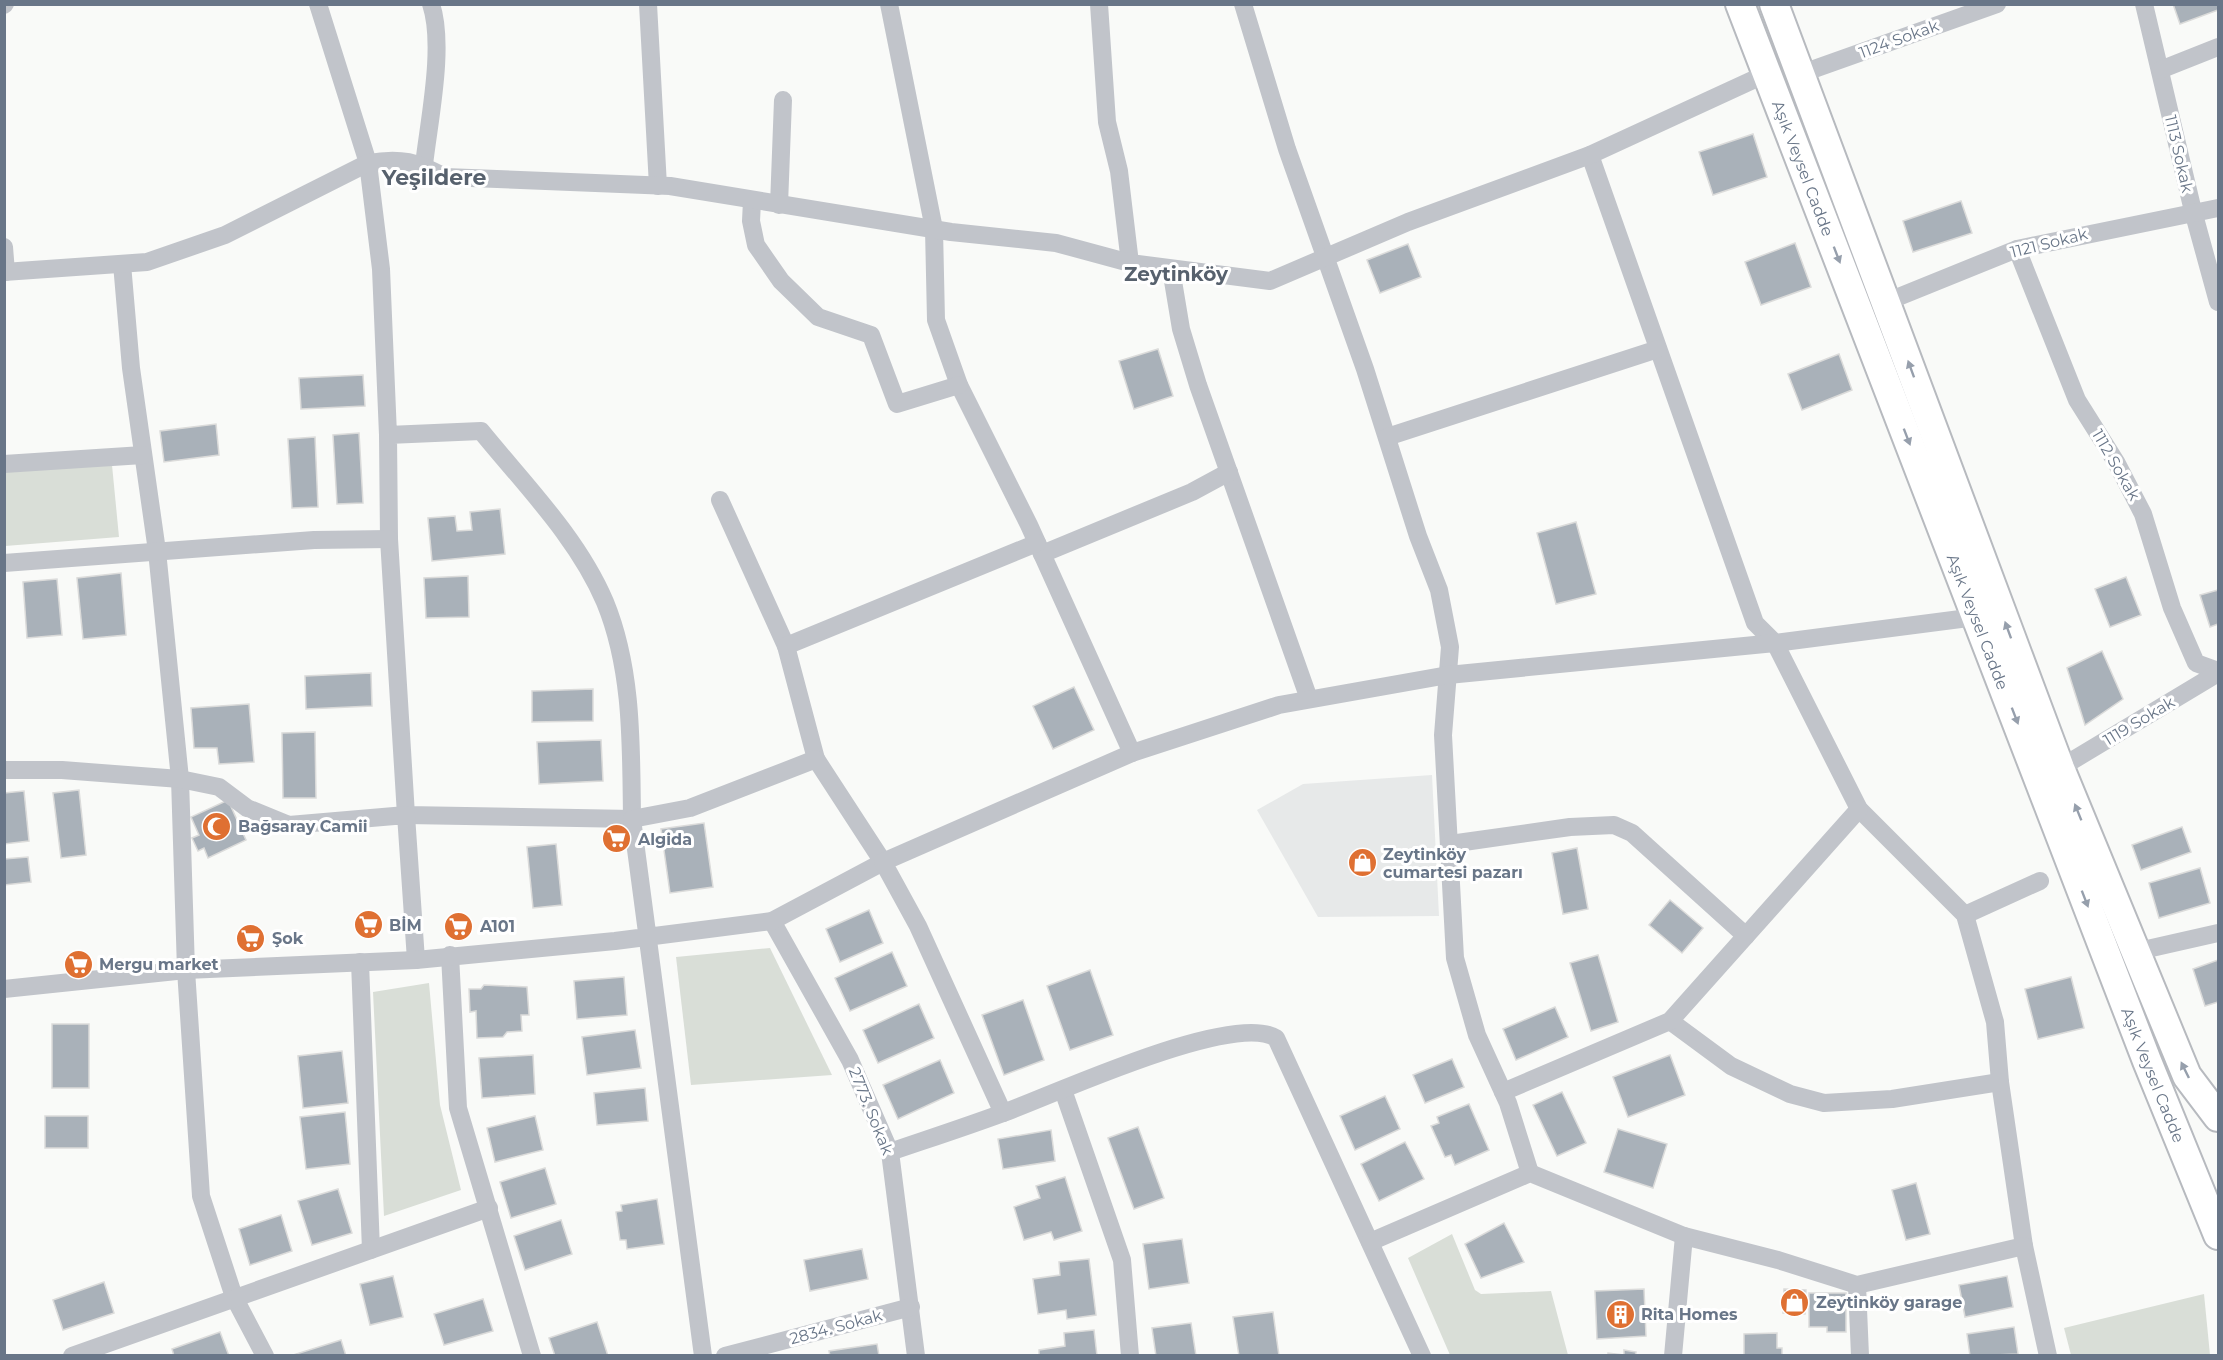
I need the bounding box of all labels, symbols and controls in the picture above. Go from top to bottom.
street label: 1124 Sokak [1857,16,1942,62]
street label: Aşık Veysel Cadde [1769,98,1838,239]
street label: 1113 Sokak [2161,113,2197,195]
district label: Yeşildere [381,164,486,191]
street label: 1121 Sokak [2008,224,2090,262]
one-way arrow [1833,246,1843,264]
district label: Zeytinköy [1124,262,1229,286]
one-way arrow [1905,360,1915,378]
street label: 1112 Sokak [2088,426,2144,504]
one-way arrow [1903,428,1912,446]
street label: Aşık Veysel Cadde [1943,551,2013,692]
one-way arrow [2003,621,2013,639]
street label: 1119 Sokak [2100,692,2178,750]
one-way arrow [2011,708,2021,726]
one-way arrow [2072,803,2082,821]
mosque icon: Bağsaray Camii [201,810,233,842]
place label: Bağsaray Camii [238,817,368,836]
supermarket icon: Algida [601,823,633,855]
place label: Algida [637,830,692,849]
place label: Zeytinköy cumartesi pazarı [1383,845,1523,882]
shop icon: Zeytinköy cumartesi pazarı [1346,847,1378,879]
one-way arrow [2080,890,2090,908]
supermarket icon: BİM [352,909,384,941]
supermarket icon: A101 [443,910,475,942]
place label: BİM [389,916,422,935]
place label: A101 [479,917,515,936]
supermarket icon: Şok [235,922,267,954]
place label: Şok [272,929,304,948]
supermarket icon: Mergu market [62,948,94,980]
place label: Mergu market [99,955,219,974]
street label: Aşık Veysel Cadde [2118,1005,2189,1145]
one-way arrow [2181,1061,2190,1078]
street label: 2773. Sokak [845,1064,897,1158]
shop icon: Zeytinköy garage [1779,1286,1811,1318]
place label: Zeytinköy garage [1816,1293,1962,1312]
building icon: Rita Homes [1604,1298,1636,1330]
street label: 2834. Sokak [788,1305,885,1348]
place label: Rita Homes [1641,1305,1738,1324]

